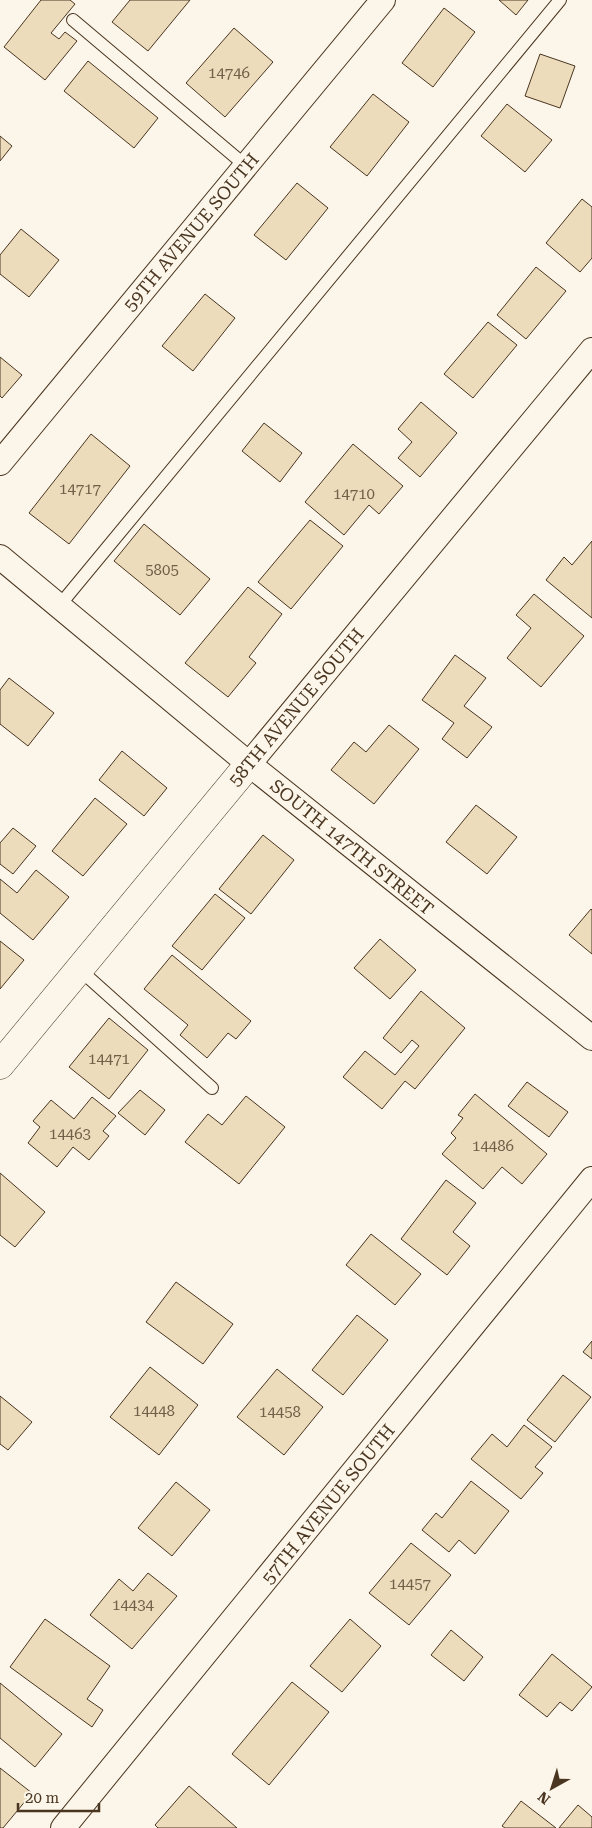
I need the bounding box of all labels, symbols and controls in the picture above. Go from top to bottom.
house number: 14746 [208,64,250,82]
street label: 59TH AVENUE SOUTH [119,149,263,315]
house number: 14717 [59,480,101,498]
house number: 14710 [333,485,375,503]
house number: 5805 [145,561,179,579]
street label: 58TH AVENUE SOUTH [224,624,368,790]
street label: SOUTH 147TH STREET [266,775,438,919]
house number: 14471 [88,1050,130,1068]
house number: 14463 [49,1125,91,1143]
house number: 14486 [472,1137,514,1155]
house number: 14448 [133,1402,175,1420]
house number: 14458 [259,1403,301,1421]
street label: 57TH AVENUE SOUTH [257,1420,399,1588]
house number: 14457 [389,1575,431,1593]
house number: 14434 [112,1596,155,1614]
north arrow [527,1763,577,1813]
scale bar [18,1780,99,1812]
text: N [534,1788,553,1808]
text: 20 m [25,1789,60,1807]

